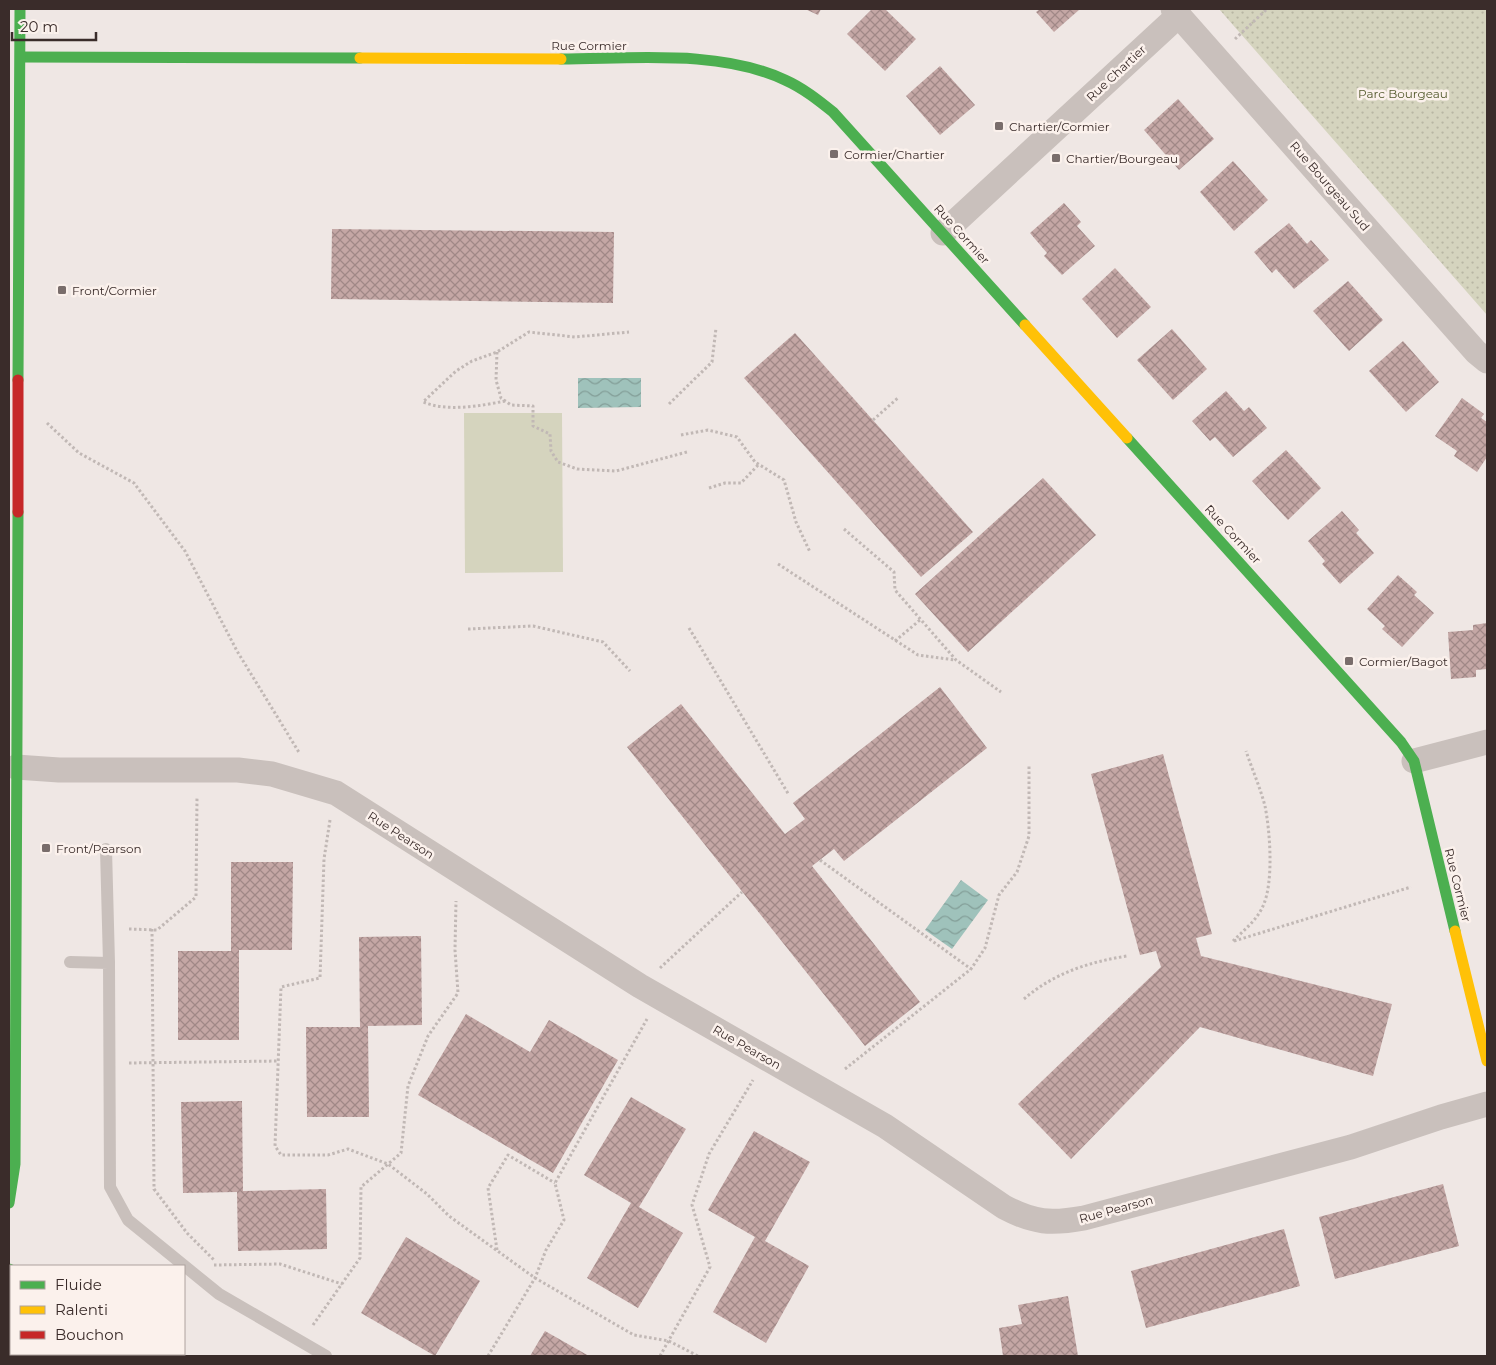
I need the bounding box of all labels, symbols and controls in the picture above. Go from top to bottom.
scale bar [12,10,96,42]
text: 20 m [20,17,58,36]
street label: Rue Cormier [551,38,627,53]
street label: Rue Chartier [1083,41,1149,104]
park label: Parc Bourgeau [1358,86,1448,101]
place label: Chartier/Cormier [1009,119,1110,134]
marker: Chartier/Cormier [993,120,1005,132]
street label: Rue Bourgeau Sud [1287,138,1373,234]
place label: Cormier/Chartier [844,147,945,162]
marker: Cormier/Chartier [828,148,840,160]
place label: Chartier/Bourgeau [1066,151,1178,166]
marker: Chartier/Bourgeau [1050,152,1062,164]
street label: Rue Cormier [931,201,993,267]
place label: Front/Cormier [72,283,157,298]
marker: Front/Cormier [56,284,68,296]
street label: Rue Cormier [1202,501,1264,567]
place label: Cormier/Bagot [1359,654,1448,669]
marker: Cormier/Bagot [1343,655,1355,667]
street label: Rue Pearson [365,808,437,862]
place label: Front/Pearson [56,841,142,856]
marker: Front/Pearson [40,842,52,854]
street label: Rue Cormier [1442,846,1474,924]
street label: Rue Pearson [710,1021,784,1073]
street label: Rue Pearson [1077,1192,1155,1226]
legend [10,1265,185,1355]
text: Fluide [55,1275,102,1294]
text: Ralenti [55,1300,108,1319]
text: Bouchon [55,1325,124,1344]

